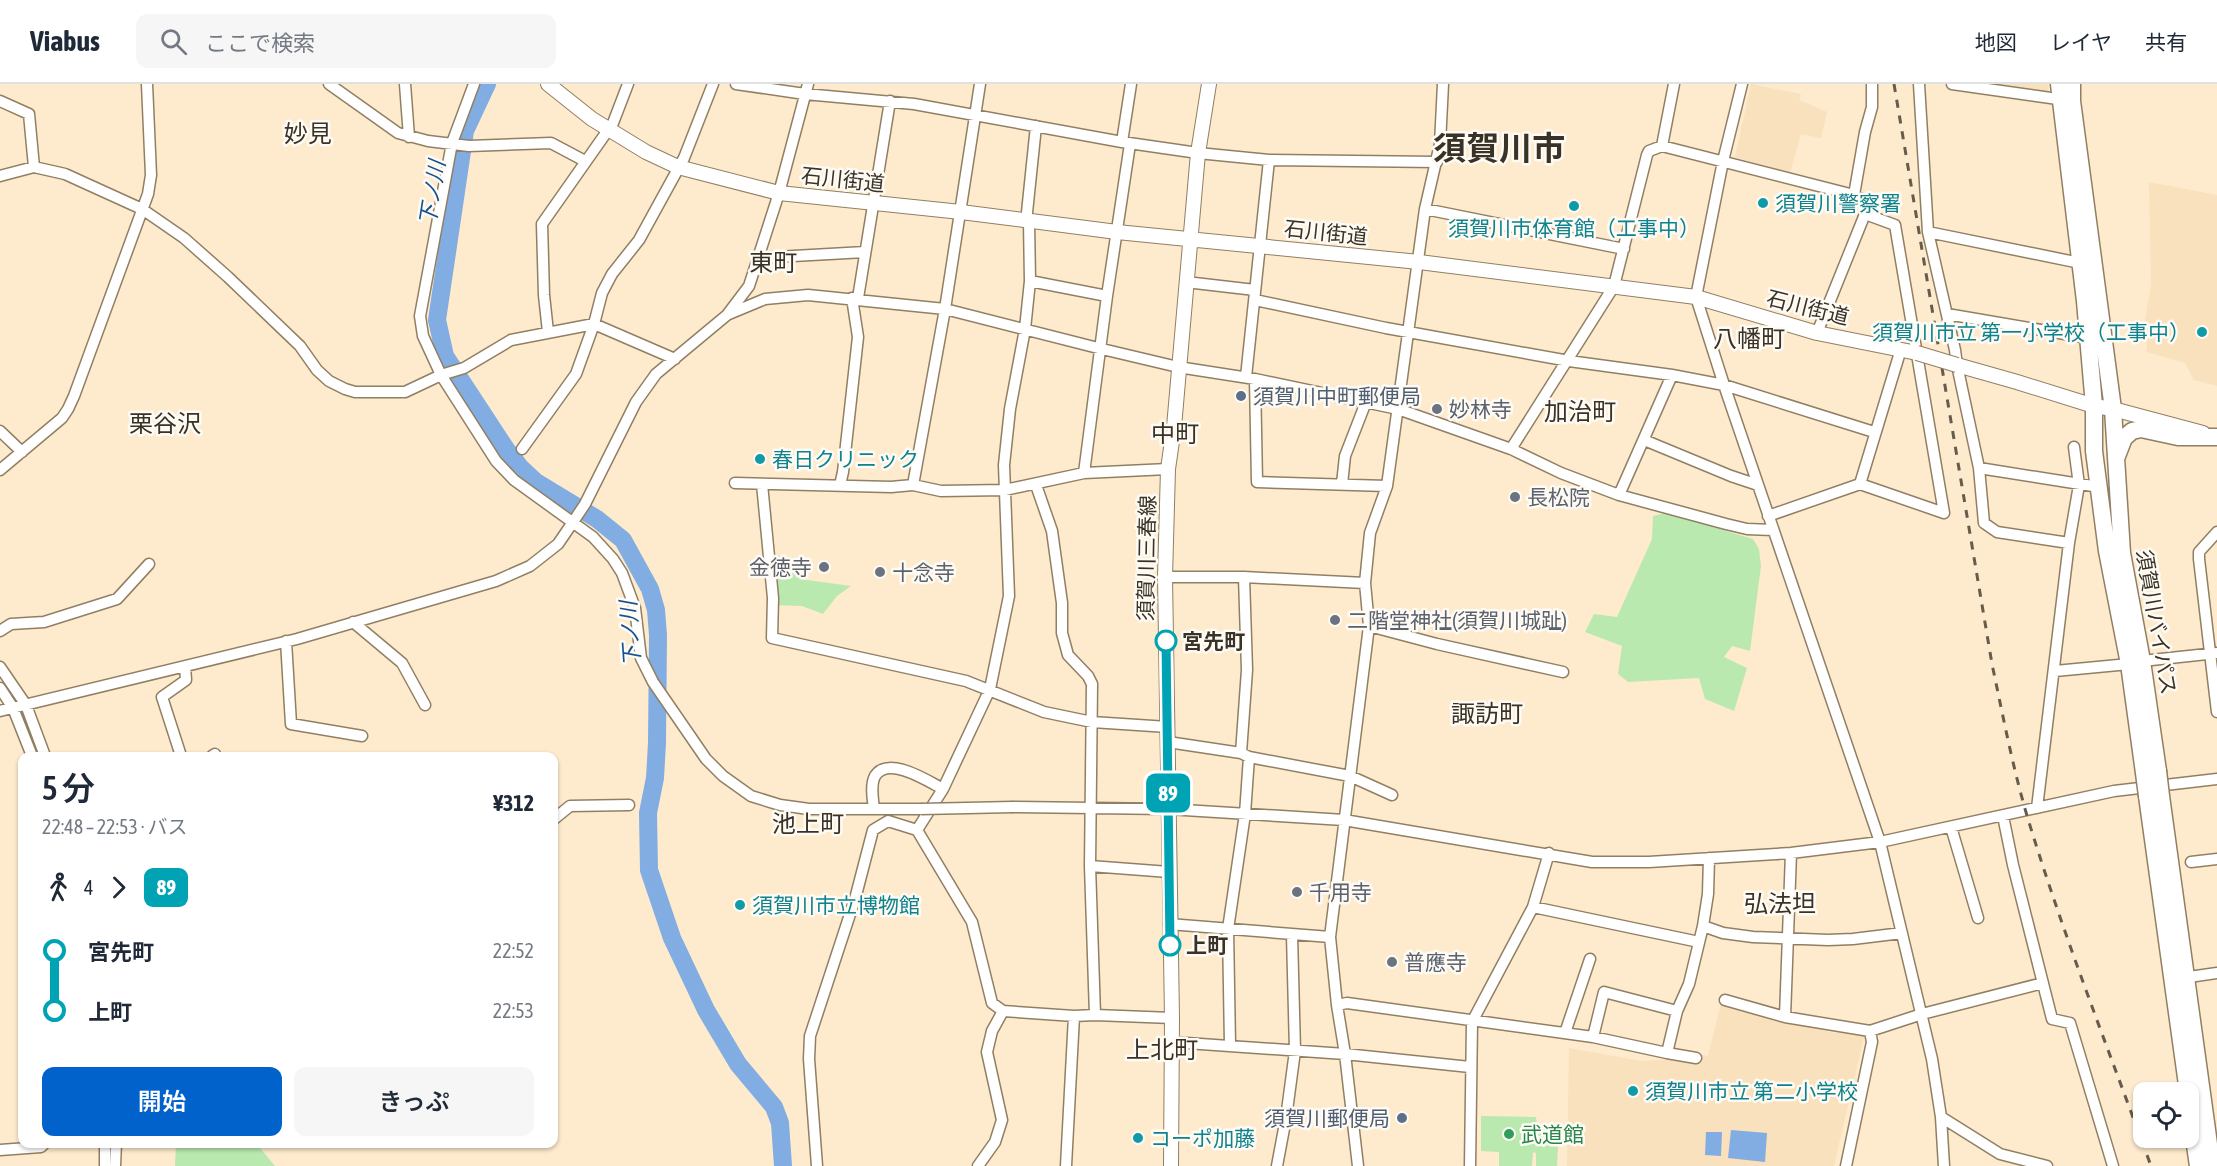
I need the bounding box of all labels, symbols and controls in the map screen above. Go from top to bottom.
search box [136,14,556,68]
text: Viabus [30,25,100,57]
icon: search [157,25,190,58]
text: ここで検索 [205,30,315,56]
text: 地図 [1975,30,2017,54]
text: レイヤ [2050,30,2112,54]
text: 共有 [2145,30,2187,54]
district label: 妙見 [284,120,332,147]
district label: 須賀川市 [1433,129,1565,167]
water label: 下ノ川 [414,156,450,228]
street label: 石川街道 [800,163,886,195]
place label: 須賀川警察署 [1775,191,1901,215]
marker: 須賀川警察署 [1756,196,1770,210]
marker: 須賀川市体育館（工事中） [1567,199,1581,213]
street label: 石川街道 [1283,216,1369,248]
place label: 須賀川市体育館（工事中） [1448,216,1700,240]
district label: 東町 [749,249,797,276]
street label: 石川街道 [1764,285,1852,329]
place label: 須賀川市立 第一小学校（工事中） [1872,320,2190,344]
district label: 八幡町 [1713,325,1785,352]
marker: 須賀川市立 第一小学校（工事中） [2195,325,2209,339]
place label: 須賀川中町郵便局 [1253,384,1421,408]
marker: 須賀川中町郵便局 [1234,389,1248,403]
place label: 妙林寺 [1449,397,1512,421]
district label: 加治町 [1544,398,1616,425]
marker: 妙林寺 [1430,402,1444,416]
district label: 栗谷沢 [129,410,201,437]
district label: 中町 [1151,420,1199,447]
place label: 春日クリニック [772,447,919,471]
marker: 春日クリニック [753,452,767,466]
place label: 長松院 [1527,485,1590,509]
marker: 長松院 [1508,490,1522,504]
street label: 須賀川三春線 [1133,495,1159,621]
street label: 須賀川バイパス [2132,548,2182,696]
place label: 金徳寺 [749,555,812,579]
marker: 金徳寺 [817,560,831,574]
place label: 十念寺 [892,560,955,584]
marker: 十念寺 [873,565,887,579]
water label: 下ノ川 [615,598,645,668]
place label: 二階堂神社(須賀川城趾) [1347,608,1567,632]
marker: 二階堂神社(須賀川城趾) [1328,613,1342,627]
place label: 宮先町 [1182,629,1245,653]
marker: 宮先町 [1155,630,1177,652]
district label: 諏訪町 [1451,700,1523,727]
text: 5 分 [42,769,95,807]
line badge: 89 [1141,774,1195,812]
text: 89 [1158,781,1178,805]
text: ¥312 [493,790,534,816]
district label: 池上町 [772,810,844,837]
text: 22:48 – 22:53 · バス [42,815,188,838]
icon: walk [42,871,75,904]
icon: forward [102,871,135,904]
text: 89 [156,875,176,899]
text: 4 [84,876,93,899]
place label: 千用寺 [1309,880,1372,904]
marker: 千用寺 [1290,885,1304,899]
district label: 弘法坦 [1744,890,1816,917]
place label: 須賀川市立博物館 [752,893,920,917]
marker: 須賀川市立博物館 [733,898,747,912]
place label: 上町 [1186,933,1228,957]
marker: 上町 [1159,934,1181,956]
text: 宮先町 [88,939,154,965]
text: 22:52 [493,939,534,962]
place label: 普應寺 [1404,950,1467,974]
marker: 普應寺 [1385,955,1399,969]
text: 上町 [88,999,132,1025]
text: 22:53 [493,999,534,1022]
district label: 上北町 [1126,1036,1198,1063]
button: 開始 [42,1067,282,1136]
button: きっぷ [294,1067,534,1136]
place label: 須賀川市立 第二小学校 [1645,1079,1858,1103]
map controls [2133,1082,2199,1148]
button: locate [2133,1082,2199,1148]
marker: 須賀川市立 第二小学校 [1626,1084,1640,1098]
place label: 須賀川郵便局 [1264,1106,1390,1130]
marker: 須賀川郵便局 [1395,1111,1409,1125]
place label: 武道館 [1521,1122,1584,1146]
place label: コーポ加藤 [1150,1126,1255,1150]
marker: 武道館 [1502,1127,1516,1141]
marker: コーポ加藤 [1131,1131,1145,1145]

